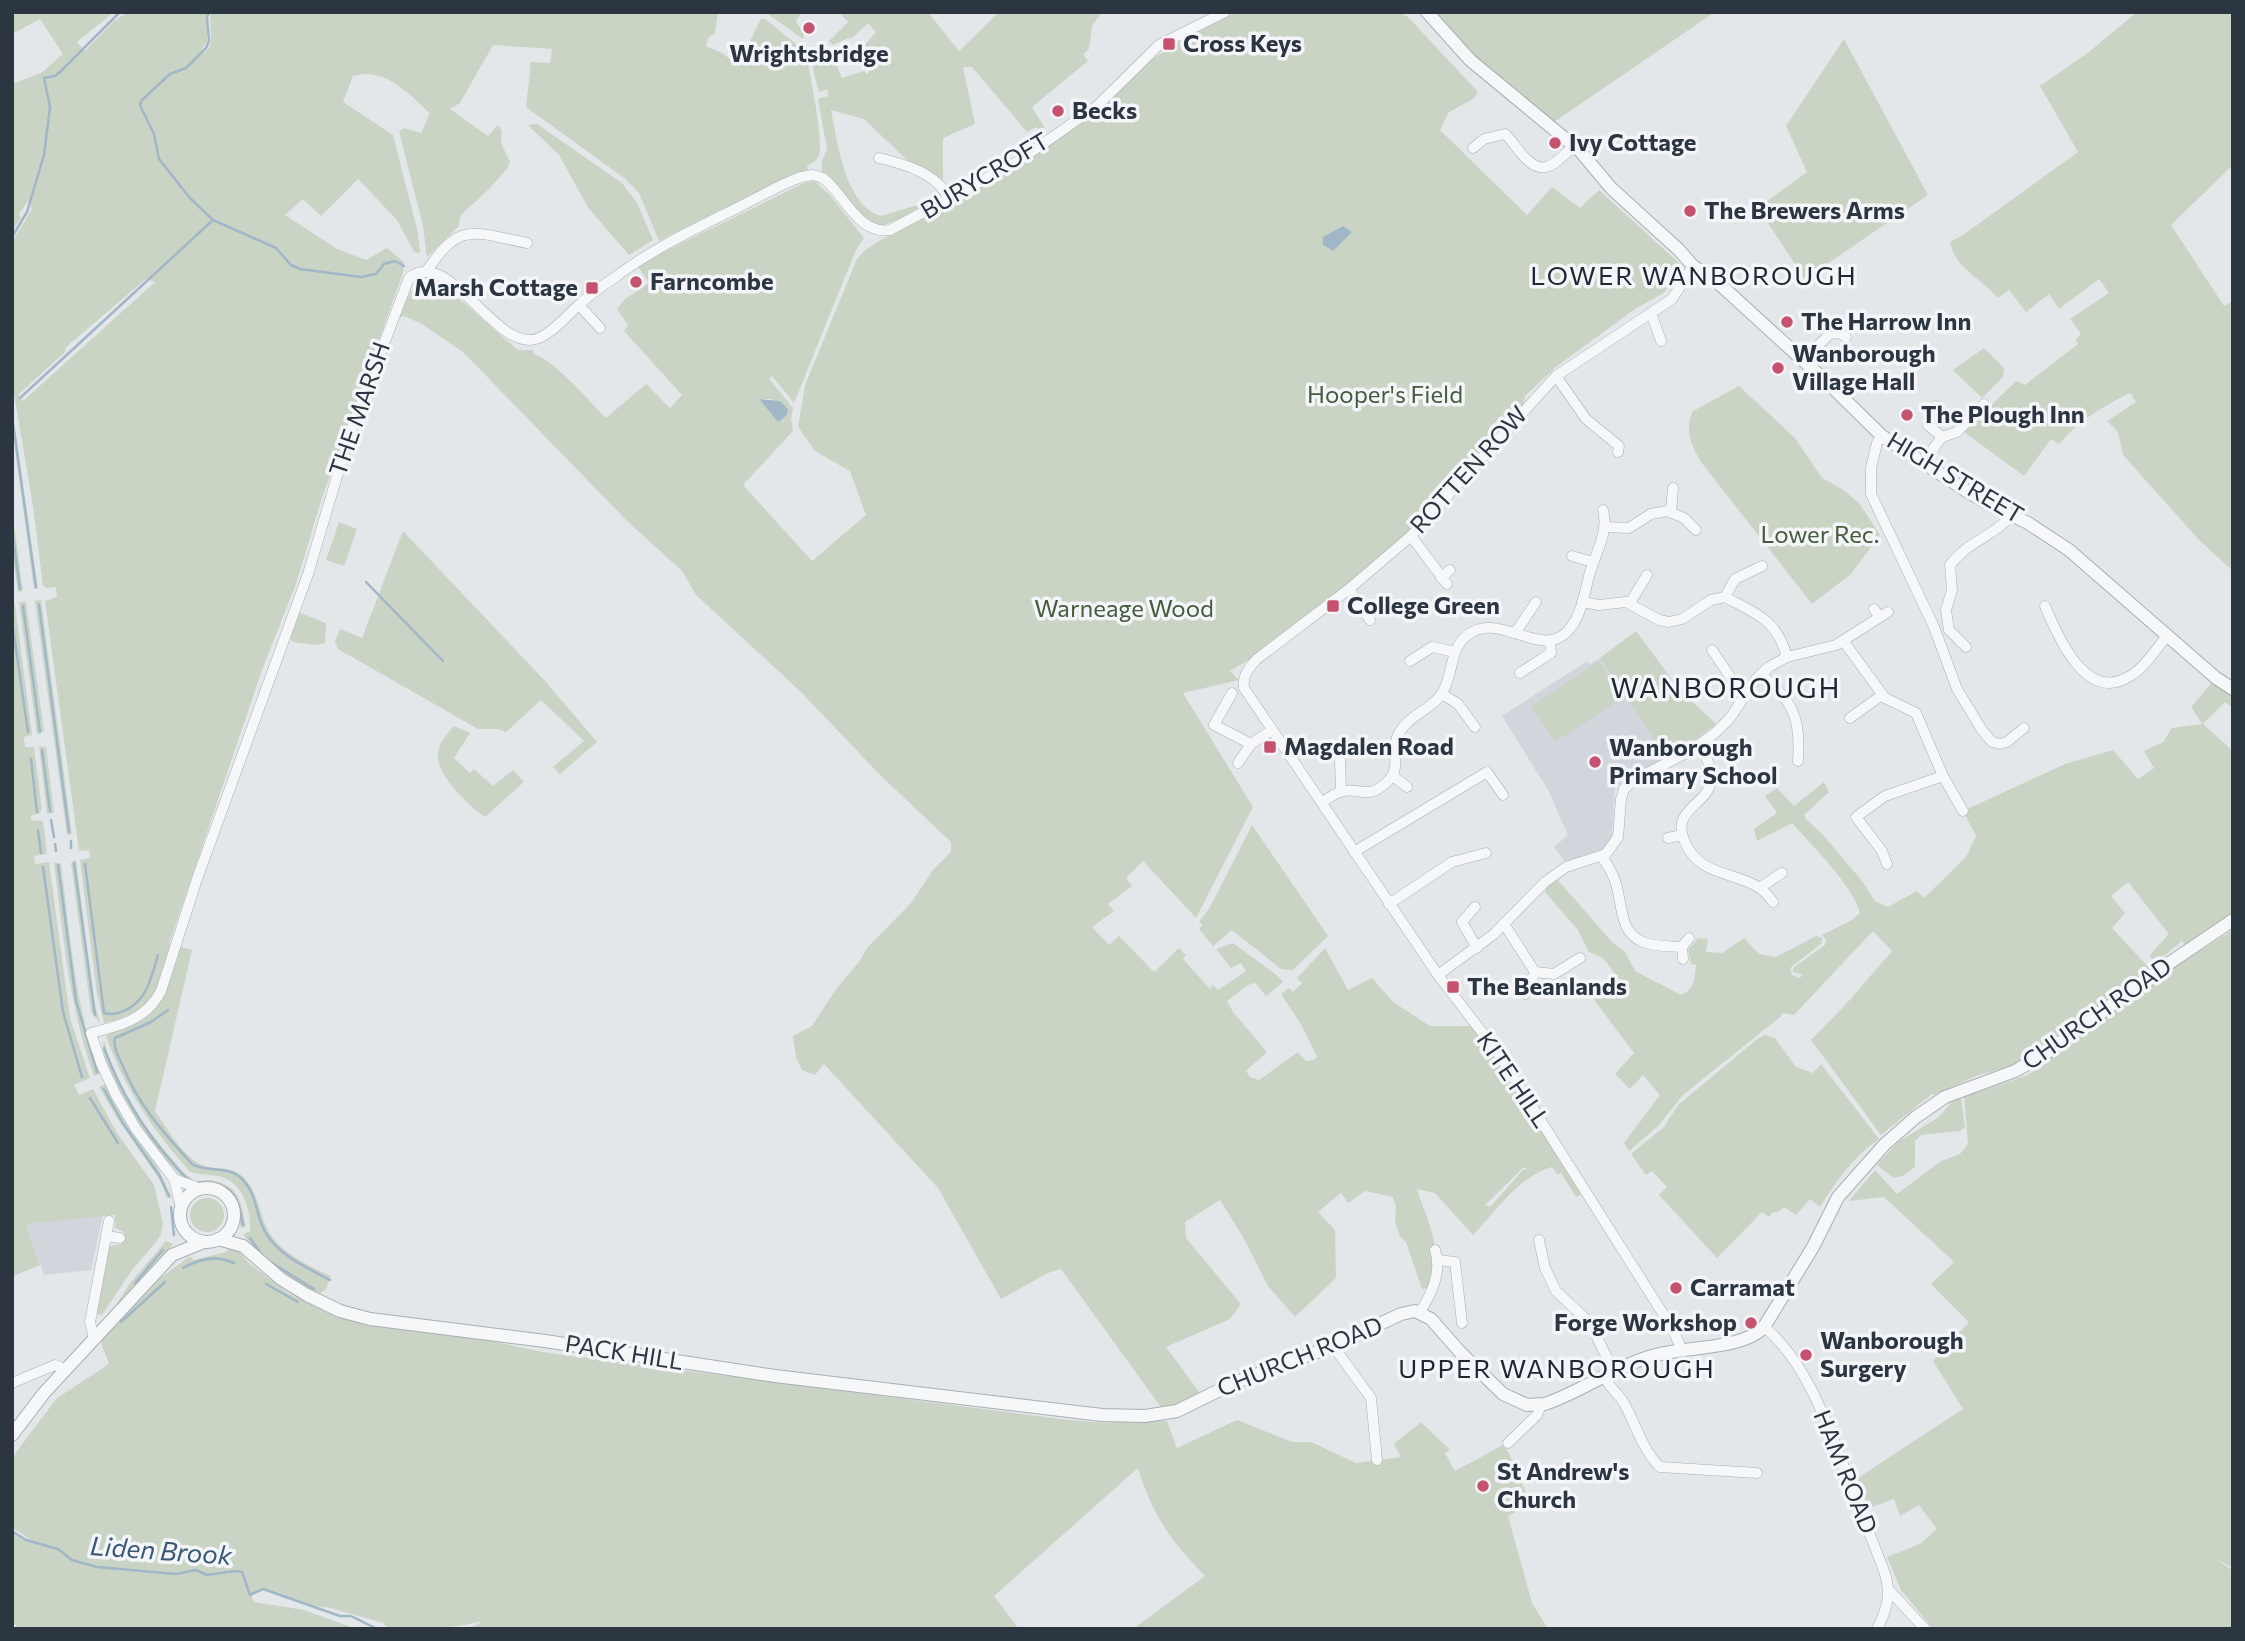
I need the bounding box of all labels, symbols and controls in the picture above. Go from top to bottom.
marker: Wrightsbridge [801,20,817,36]
place label: Cross Keys [1183,28,1302,57]
marker: Cross Keys [1161,36,1177,52]
place label: Wrightsbridge [729,38,889,67]
place label: Becks [1072,95,1137,124]
marker: Becks [1050,103,1066,119]
street label: BURYCROFT [915,125,1053,224]
place label: Ivy Cottage [1569,127,1697,156]
marker: Ivy Cottage [1547,135,1563,151]
place label: The Brewers Arms [1704,195,1905,224]
marker: The Brewers Arms [1682,203,1698,219]
district label: LOWER WANBOROUGH [1530,259,1858,290]
place label: Farncombe [650,266,774,295]
place label: Marsh Cottage [414,272,578,301]
marker: Farncombe [628,274,644,290]
marker: Marsh Cottage [584,280,600,296]
place label: The Harrow Inn [1801,306,1971,335]
marker: The Harrow Inn [1779,314,1795,330]
street label: THE MARSH [322,338,395,479]
place label: Wanborough Village Hall [1792,338,1936,395]
marker: Wanborough Village Hall [1770,360,1786,376]
park label: Hooper's Field [1307,379,1463,408]
street label: ROTTEN ROW [1403,399,1533,539]
place label: The Plough Inn [1921,399,2085,428]
marker: The Plough Inn [1899,407,1915,423]
street label: HIGH STREET [1882,425,2029,529]
park label: Lower Rec. [1761,519,1879,548]
place label: College Green [1347,590,1500,619]
park label: Warneage Wood [1034,593,1214,622]
marker: College Green [1325,598,1341,614]
district label: WANBOROUGH [1610,670,1842,704]
place label: Magdalen Road [1284,731,1454,760]
place label: Wanborough Primary School [1609,732,1778,789]
marker: Magdalen Road [1262,739,1278,755]
marker: Wanborough Primary School [1587,754,1603,770]
street label: CHURCH ROAD [2016,951,2176,1075]
place label: The Beanlands [1467,971,1627,1000]
marker: The Beanlands [1445,979,1461,995]
street label: KITE HILL [1472,1026,1557,1133]
place label: Carramat [1690,1272,1795,1301]
marker: Carramat [1668,1280,1684,1296]
place label: Forge Workshop [1554,1307,1737,1336]
street label: CHURCH ROAD [1213,1309,1386,1402]
marker: Forge Workshop [1743,1315,1759,1331]
place label: Wanborough Surgery [1820,1325,1964,1382]
street label: PACK HILL [563,1328,685,1375]
marker: Wanborough Surgery [1798,1347,1814,1363]
district label: UPPER WANBOROUGH [1398,1352,1716,1383]
street label: HAM ROAD [1808,1405,1884,1538]
place label: St Andrew's Church [1497,1456,1629,1513]
marker: St Andrew's Church [1475,1478,1491,1494]
water label: Liden Brook [89,1529,234,1570]

